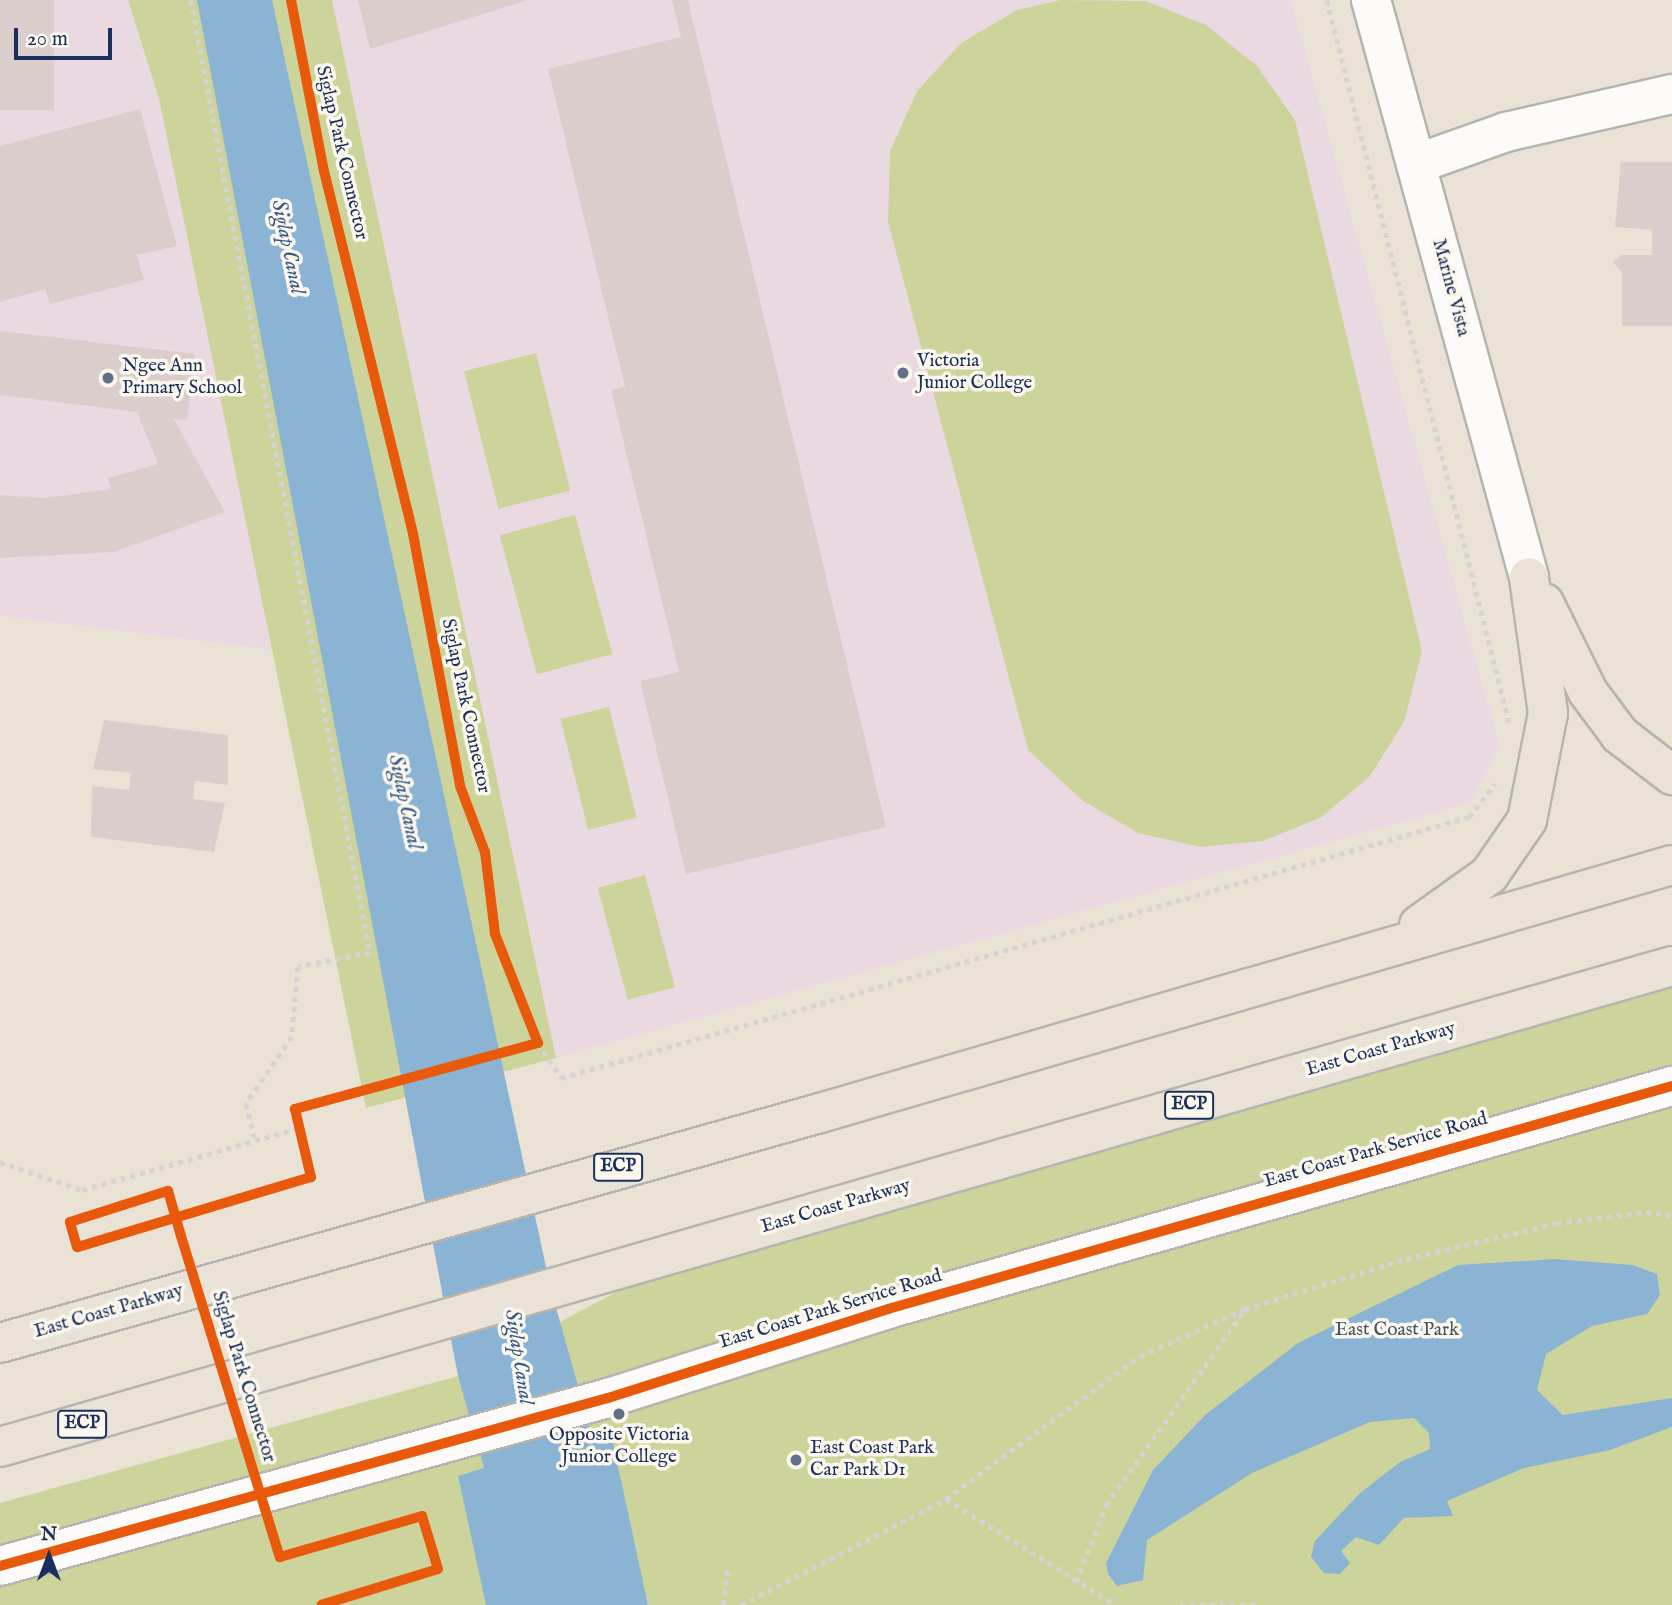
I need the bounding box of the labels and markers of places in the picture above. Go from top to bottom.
place label: Victoria Junior College [917,351,1032,395]
place label: Ngee Ann Primary School [122,356,242,400]
marker: Victoria Junior College [895,365,911,381]
marker: Ngee Ann Primary School [100,370,116,386]
marker: Opposite Victoria Junior College [611,1406,627,1422]
place label: Opposite Victoria Junior College [549,1425,689,1469]
place label: East Coast Park Car Park D1 [810,1438,934,1482]
marker: East Coast Park Car Park D1 [788,1452,804,1468]

